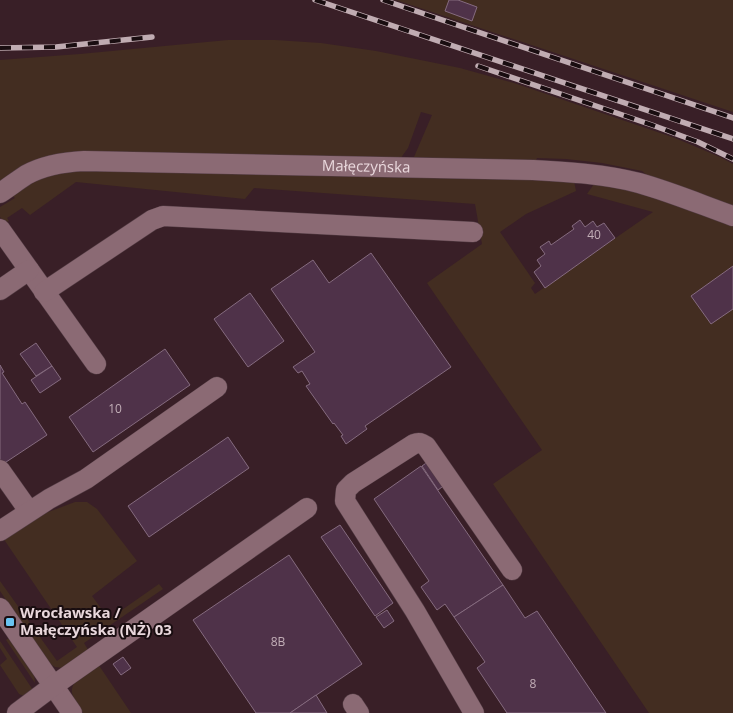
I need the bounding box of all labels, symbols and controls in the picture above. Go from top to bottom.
street label: Małęczyńska [322,155,411,177]
house number: 40 [587,226,601,243]
house number: 10 [108,400,122,417]
place label: Wrocławska / Małęczyńska (NŻ) 03 [20,602,172,639]
marker: Wrocławska / Małęczyńska (NŻ) 03 [4,616,16,628]
house number: 8B [271,633,286,650]
house number: 8 [530,675,537,692]

